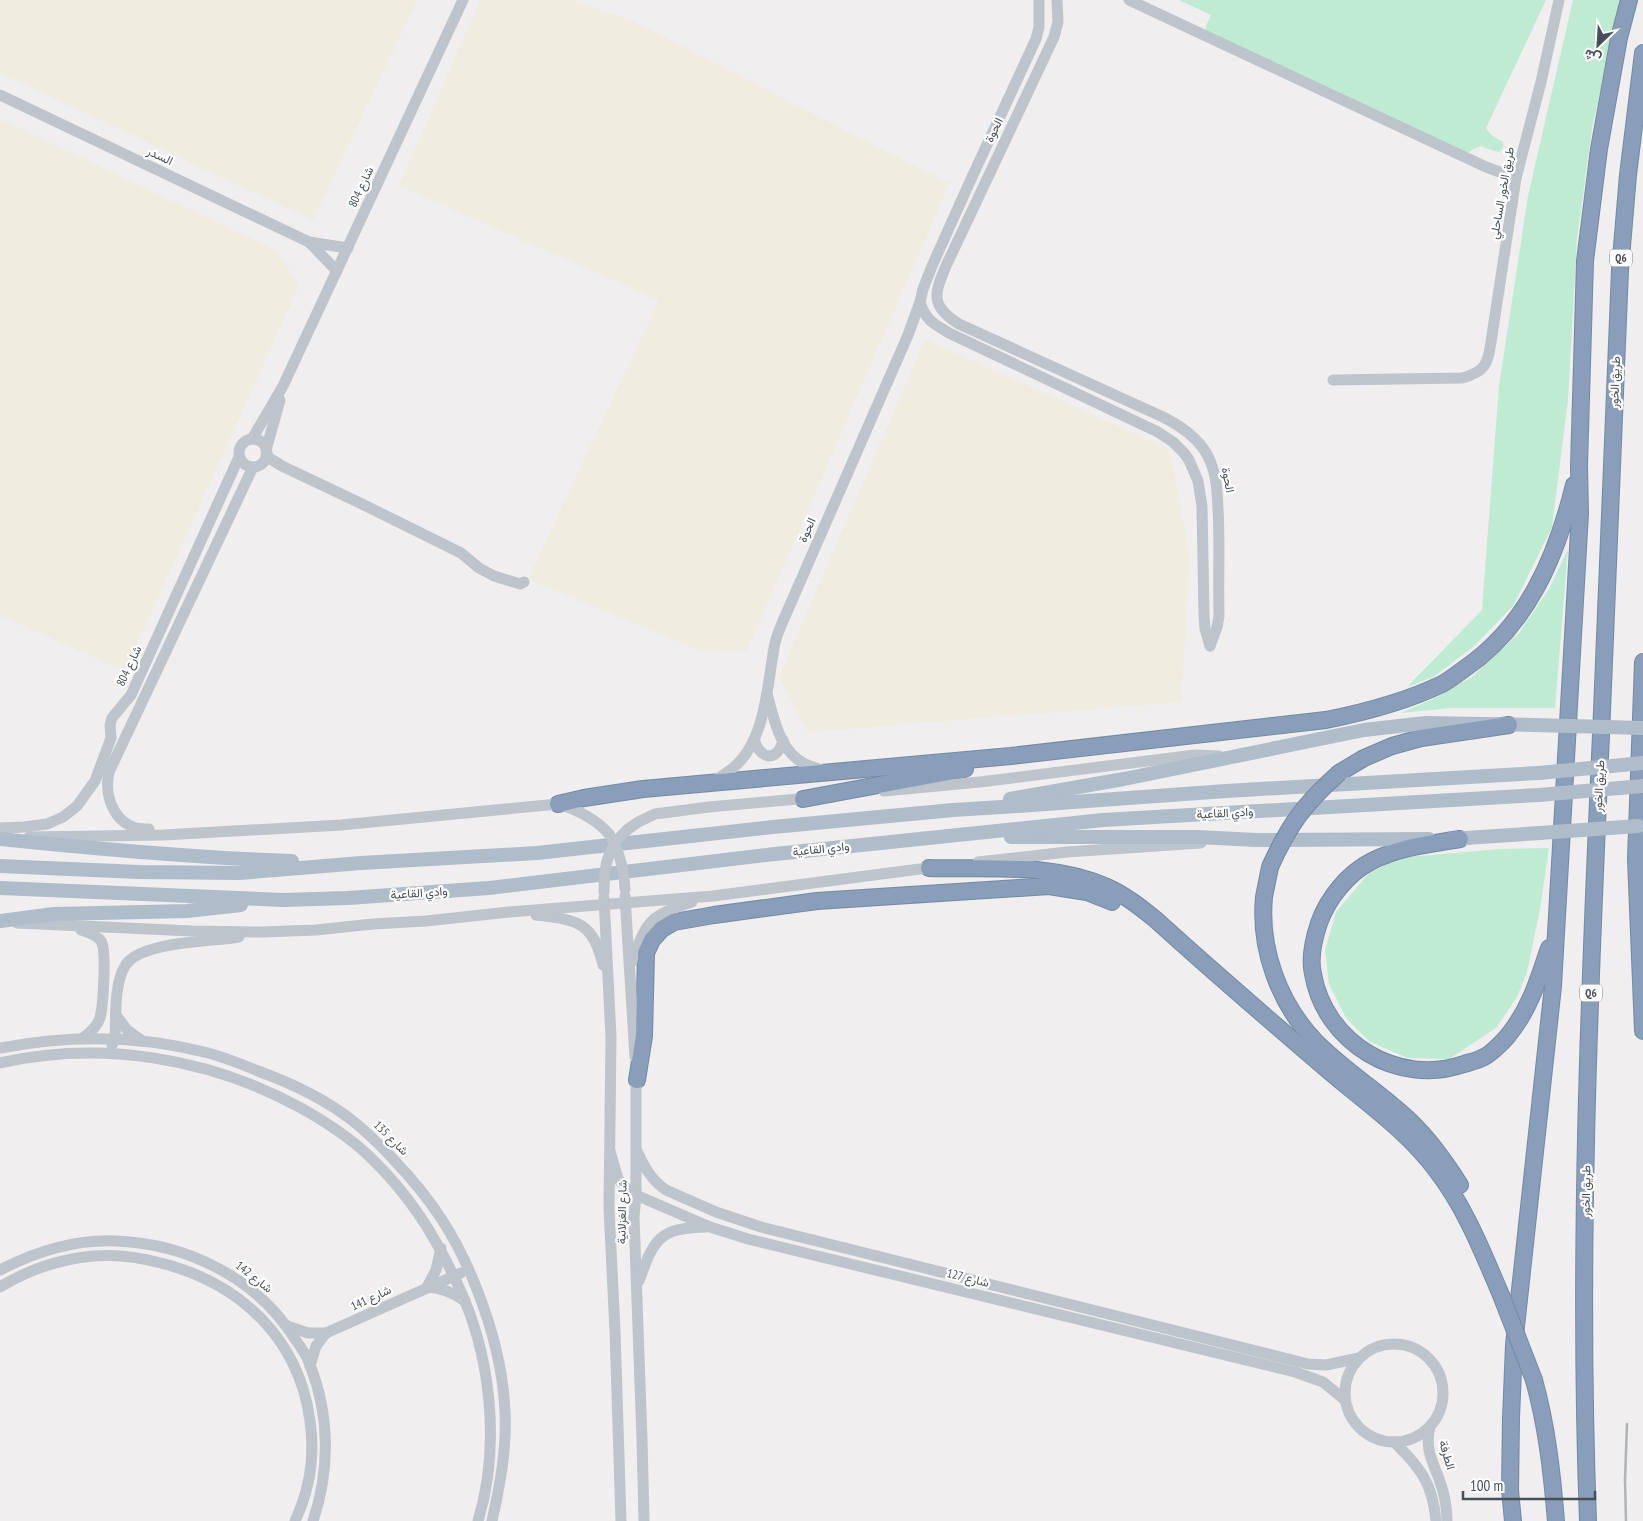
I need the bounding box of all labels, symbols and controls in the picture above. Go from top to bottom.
north arrow [1573,20,1623,70]
text: ش [1581,45,1604,68]
street label: الحوة [981,115,1007,145]
street label: السدر [144,143,176,169]
street label: طريق الخور الساحلي [1486,145,1520,241]
street label: شارع 804 [345,164,378,210]
road number: Q6 [1610,250,1632,266]
street label: طريق الخور [1606,356,1624,409]
street label: الحوة [1218,466,1238,494]
street label: الحوة [795,515,819,545]
street label: شارع 804 [113,643,146,689]
street label: طريق الخور [1590,760,1608,813]
street label: وادي القاعية [1196,804,1254,824]
street label: وادي القاعية [792,838,850,862]
street label: وادي القاعية [390,883,448,905]
road number: Q6 [1580,984,1602,1001]
street label: شارع 135 [369,1117,412,1160]
street label: طريق الخور [1578,1165,1594,1218]
street label: شارع الغزلانية [613,1180,632,1244]
street label: شارع 142 [232,1257,276,1297]
street label: شارع 127 [945,1265,991,1292]
street label: شارع 141 [348,1282,394,1315]
street label: الطرفة [1435,1438,1459,1472]
scale bar [1463,1468,1596,1500]
text: 100 m [1470,1476,1503,1495]

